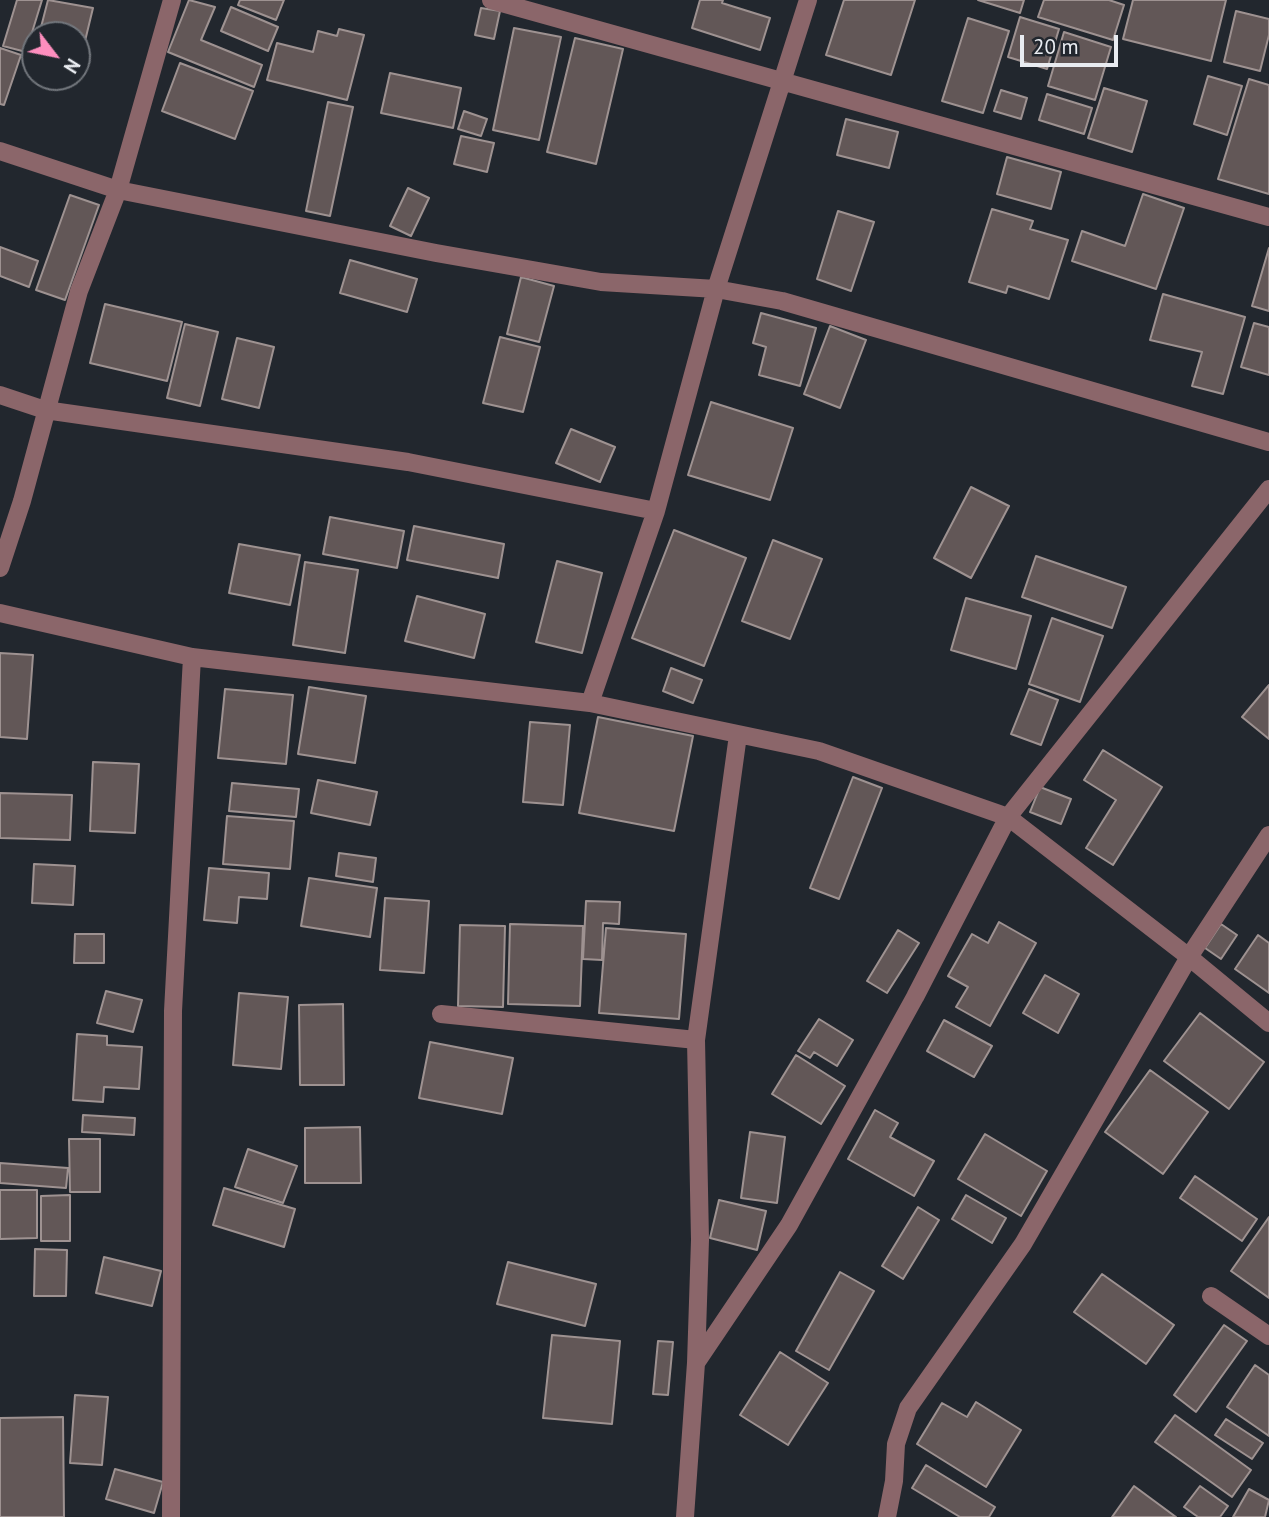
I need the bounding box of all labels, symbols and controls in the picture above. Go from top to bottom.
north arrow [21,21,91,91]
scale bar [1024,21,1122,65]
text: 20 m [1033,33,1079,60]
text: N [59,54,86,78]

